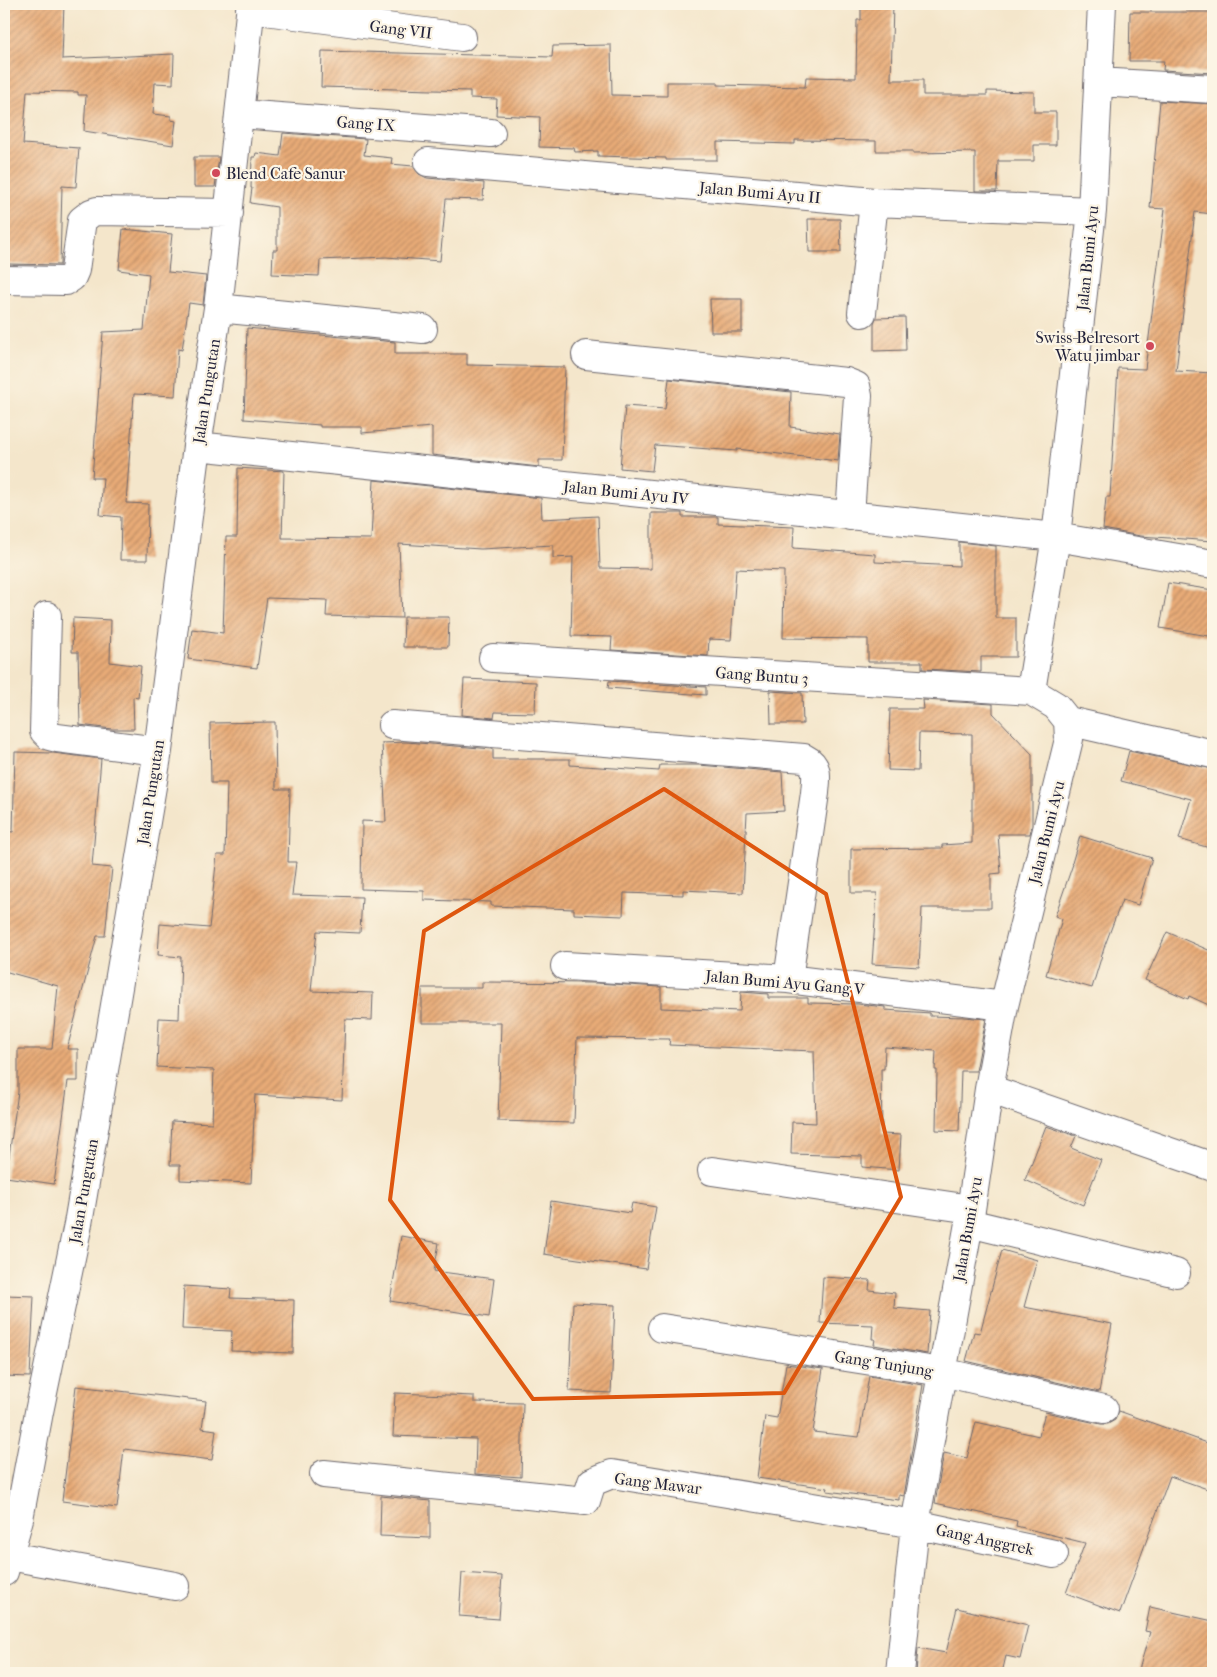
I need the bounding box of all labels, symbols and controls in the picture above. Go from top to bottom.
street label: Gang VII [369,16,433,43]
street label: Gang IX [336,112,396,135]
place label: Blend Cafe Sanur [226,164,345,183]
marker: Blend Cafe Sanur [210,167,222,179]
street label: Jalan Bumi Ayu II [697,178,821,207]
street label: Jalan Bumi Ayu [1072,204,1102,314]
place label: Swiss-Belresort Watu jimbar [1036,328,1140,365]
street label: Jalan Pungutan [189,337,224,447]
marker: Swiss-Belresort Watu jimbar [1144,340,1156,352]
street label: Jalan Bumi Ayu IV [560,476,690,509]
street label: Gang Buntu 3 [715,663,809,688]
street label: Jalan Pungutan [133,738,168,848]
street label: Jalan Bumi Ayu [1024,778,1069,888]
street label: Jalan Bumi Ayu Gang V [703,966,866,999]
street label: Jalan Pungutan [65,1137,102,1247]
street label: Jalan Bumi Ayu [949,1175,986,1285]
street label: Gang Tunjung [833,1346,935,1381]
street label: Gang Mawar [613,1469,703,1498]
street label: Gang Anggrek [934,1520,1036,1559]

